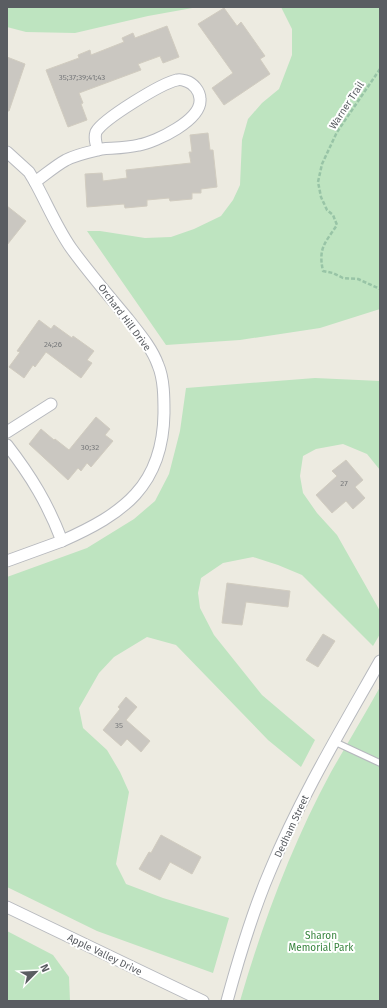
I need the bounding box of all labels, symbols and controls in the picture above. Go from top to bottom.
house number: 35;37;39;41;43 [59,73,105,82]
street label: Warner Trail [327,79,367,132]
street label: Orchard Hill Drive [95,282,153,353]
house number: 24;26 [44,340,62,349]
house number: 30;32 [81,443,99,452]
house number: 27 [340,479,348,488]
house number: 35 [115,721,123,730]
street label: Dedham Street [272,793,312,860]
park label: Sharon Memorial Park [289,930,354,954]
street label: Apple Valley Drive [65,932,144,978]
north arrow [16,952,56,992]
text: N [37,962,52,974]

